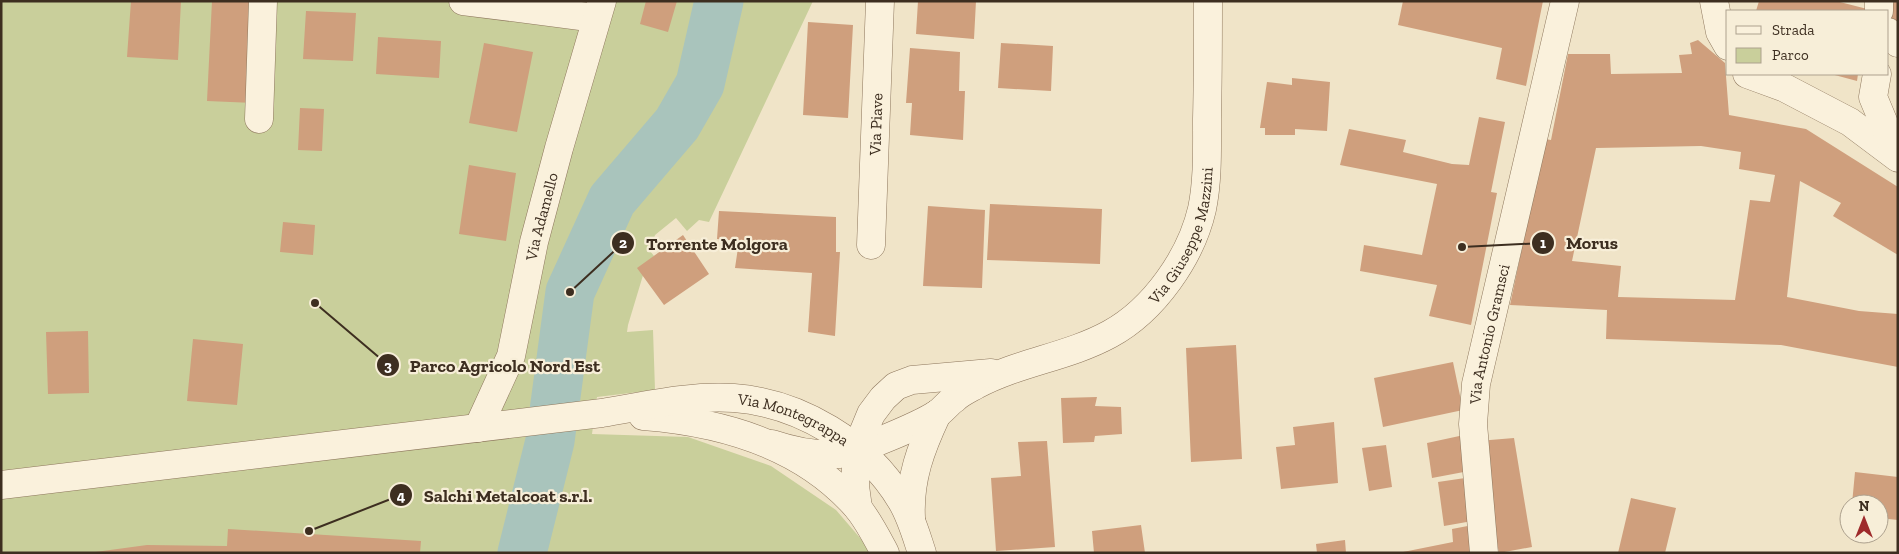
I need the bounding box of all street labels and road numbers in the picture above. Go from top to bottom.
street label: Via Piave [865,93,886,157]
street label: Via Giuseppe Mazzini [1144,166,1216,308]
street label: Via Adamello [521,170,562,263]
street label: Via Antonio Gramsci [1465,262,1513,406]
street label: Via Montegrappa [736,389,853,449]

